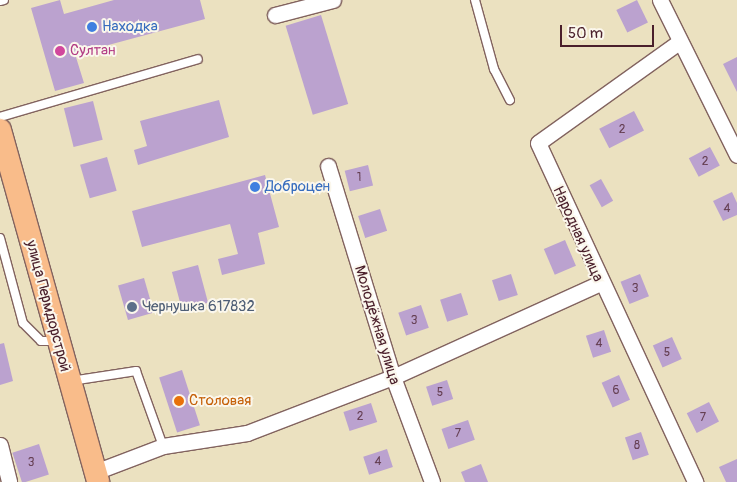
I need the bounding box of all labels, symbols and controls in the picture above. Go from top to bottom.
scale bar [562,15,656,47]
place label: Находка [102,18,158,36]
marker: Находка [86,21,98,33]
text: 50 m [568,24,603,43]
place label: Султан [70,42,116,60]
marker: Султан [54,45,66,57]
house number: 2 [619,123,625,137]
house number: 2 [702,155,708,169]
house number: 1 [357,171,361,185]
place label: Доброцен [265,178,330,196]
marker: Доброцен [249,181,261,193]
street label: Народная улица [549,183,607,285]
house number: 4 [724,202,730,216]
street label: улица Пермдорстрой [22,238,74,374]
street label: Молодёжная улица [350,263,404,387]
house number: 3 [632,282,638,296]
place label: Чернушка 617832 [142,298,255,316]
marker: Чернушка 617832 [126,301,138,313]
house number: 3 [411,314,417,328]
house number: 4 [596,337,602,351]
house number: 5 [664,346,670,360]
house number: 6 [613,384,619,398]
house number: 5 [437,386,443,400]
place label: Столовая [189,392,251,410]
marker: Столовая [173,395,185,407]
house number: 2 [357,410,363,424]
house number: 7 [700,411,706,425]
house number: 7 [455,427,461,441]
house number: 8 [634,439,640,453]
house number: 4 [375,455,381,469]
house number: 3 [28,456,34,470]

